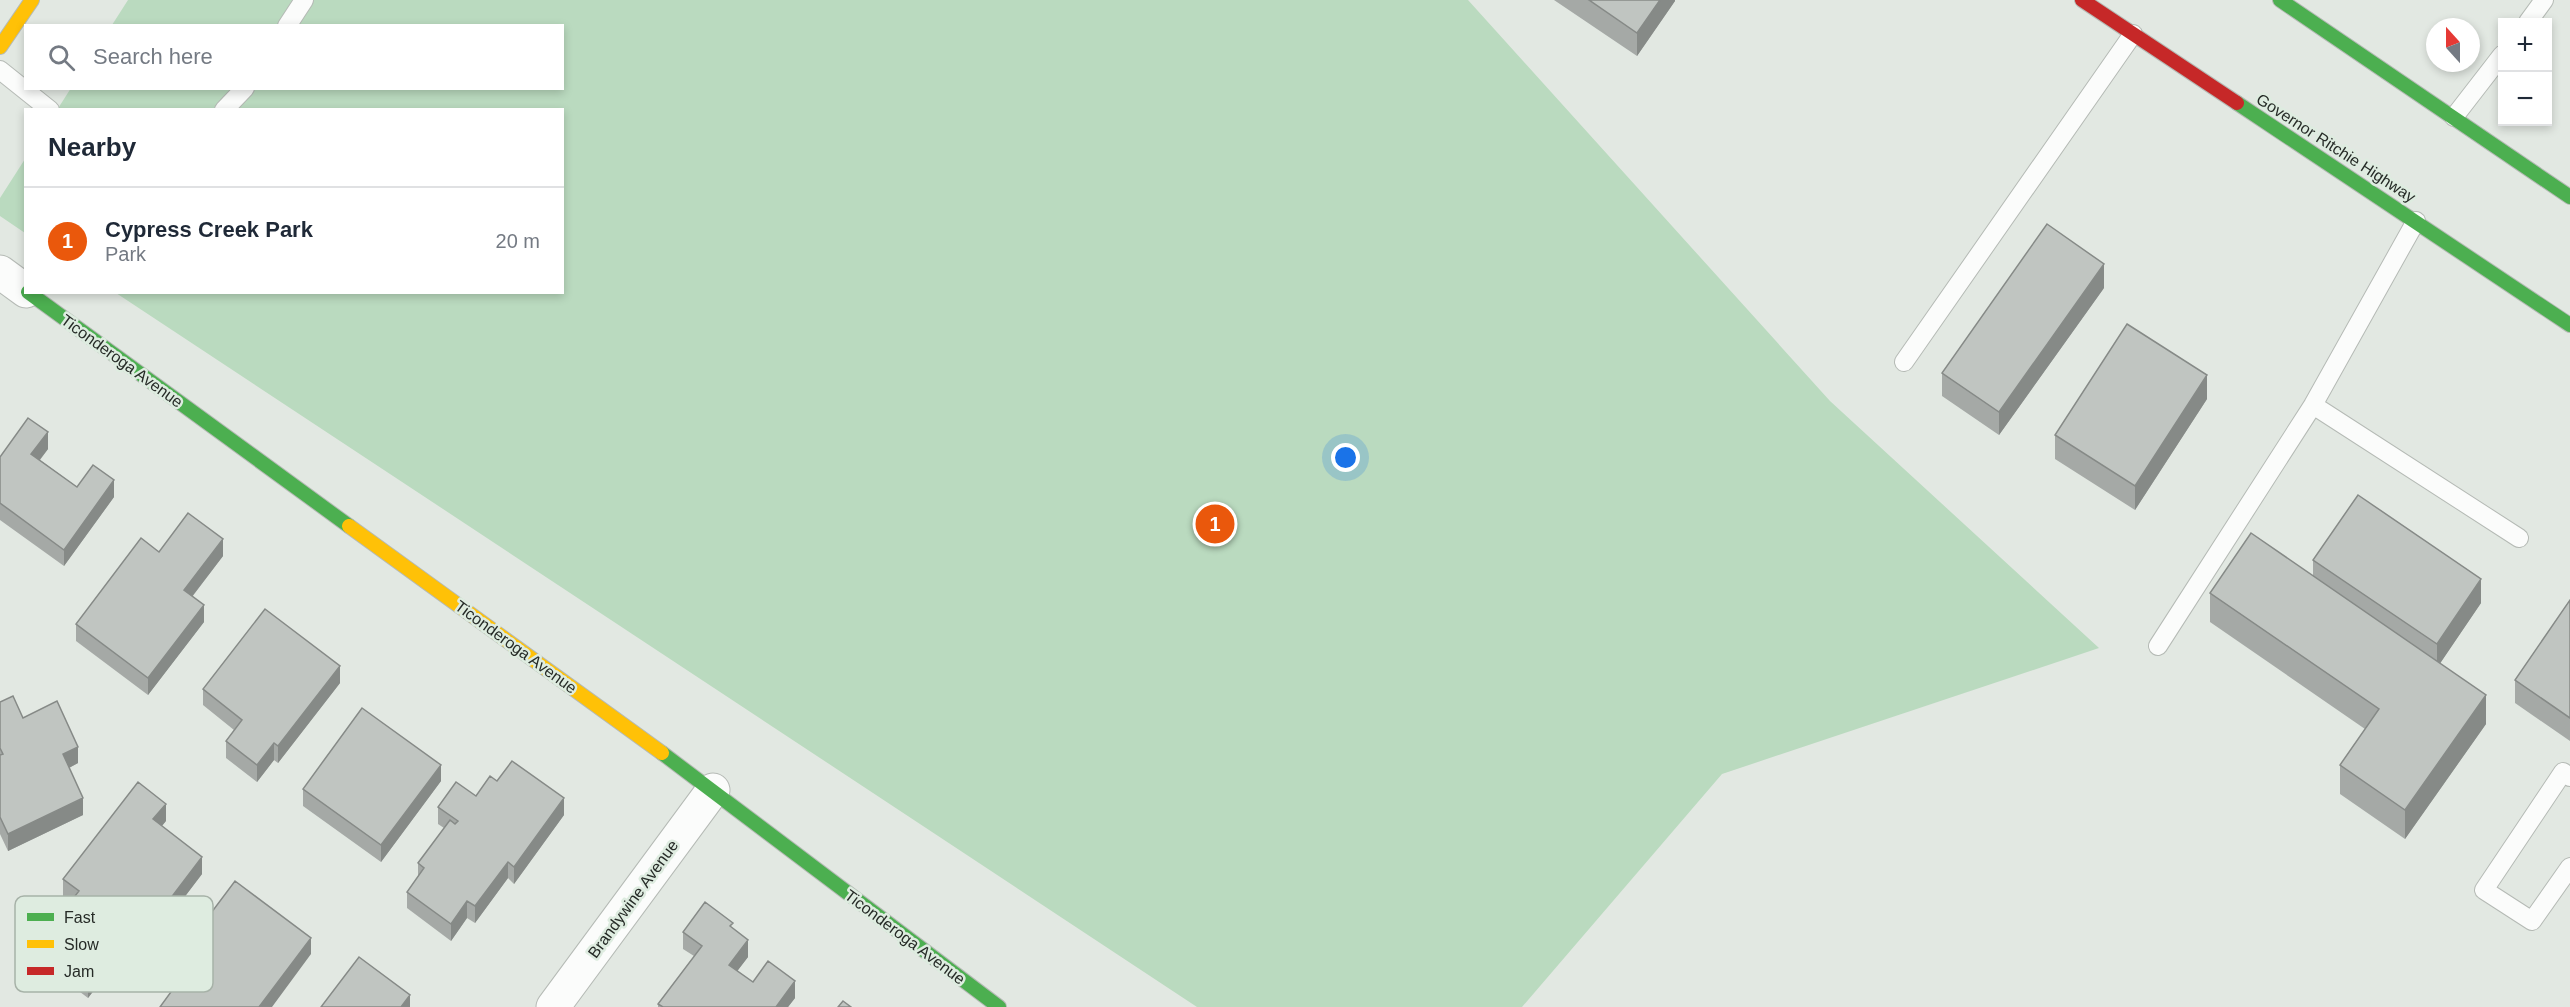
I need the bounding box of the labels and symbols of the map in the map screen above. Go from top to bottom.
north arrow [2426,18,2480,72]
street label: Governor Ritchie Highway [2253,90,2419,206]
street label: Ticonderoga Avenue [58,311,186,411]
your location [1331,443,1360,472]
pin: 1 [1196,502,1234,546]
street label: Ticonderoga Avenue [452,597,580,697]
street label: Brandywine Avenue [585,837,681,961]
street label: Ticonderoga Avenue [842,886,968,988]
legend [15,896,213,992]
text: Fast [64,909,96,926]
text: Slow [64,936,99,953]
text: Jam [64,963,94,980]

